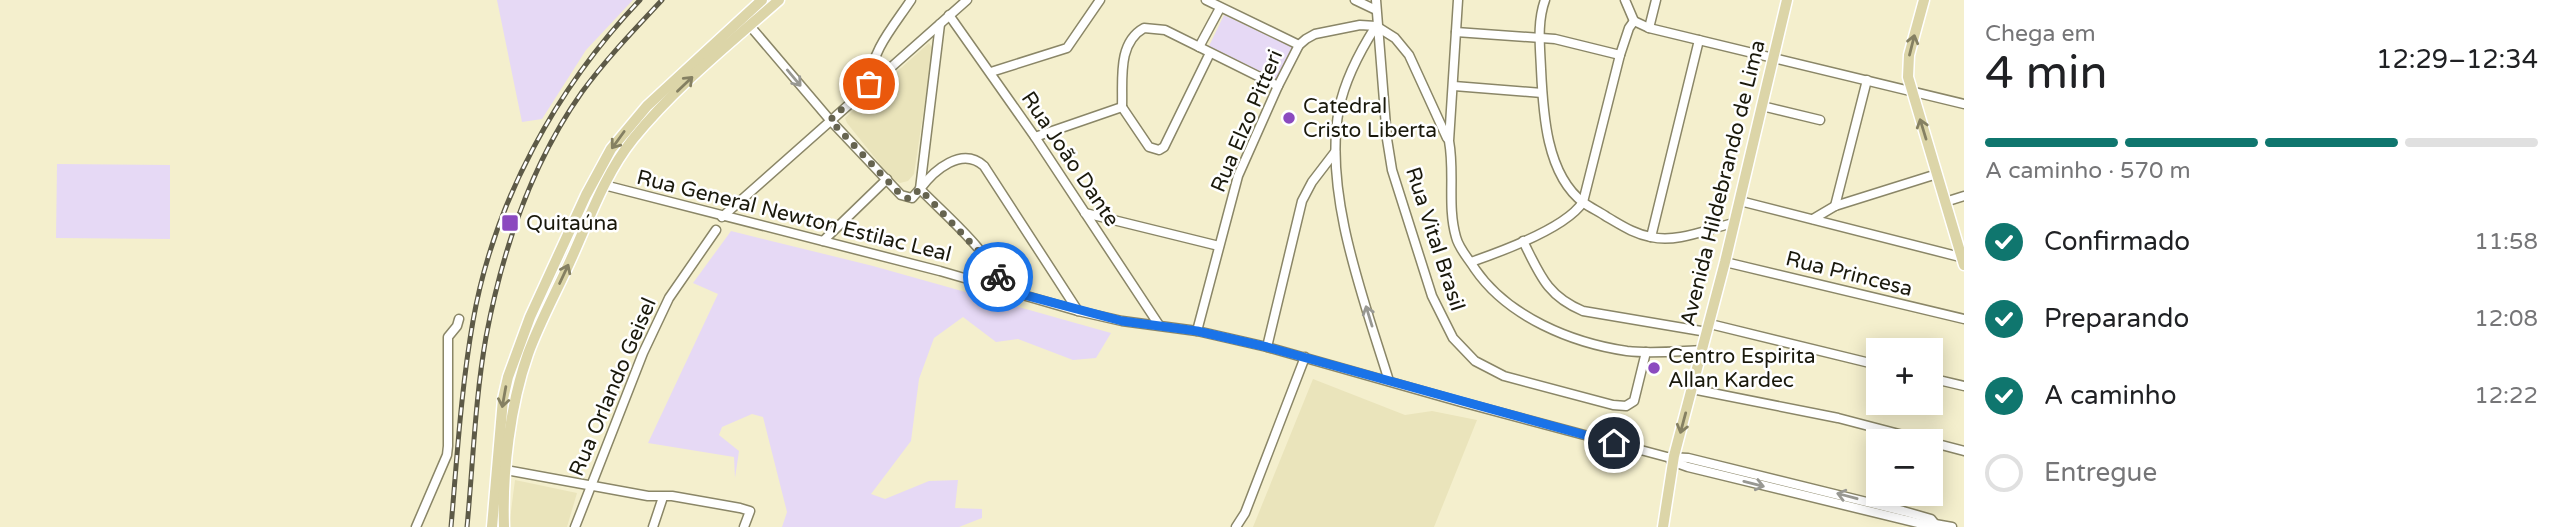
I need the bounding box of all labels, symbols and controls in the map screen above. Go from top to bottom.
text: Chega em [1985,20,2096,48]
one-way arrow [1906,34,1919,57]
street label: Avenida Hildebrando de Lima [1675,37,1771,329]
text: 12:29–12:34 [2376,44,2538,75]
street label: Rua Elzo Pitteri [1206,46,1288,196]
text: 4 min [1985,46,2108,101]
pin [839,54,899,114]
icon: bag [850,65,888,103]
one-way arrow [786,69,802,87]
one-way arrow [676,75,693,92]
street label: Rua João Dante [1016,87,1124,231]
place label: Catedral Cristo Liberta [1303,94,1437,143]
marker: Catedral Cristo Liberta [1281,110,1297,126]
one-way arrow [1916,118,1929,140]
one-way arrow [611,130,625,149]
text: A caminho · 570 m [1985,157,2191,185]
street label: Rua Vital Brasil [1400,164,1470,314]
street label: Rua General Newton Estilac Leal [634,165,954,267]
place label: Quitaúna [526,211,618,236]
marker: Quitaúna [500,213,520,233]
icon: check [1985,223,2023,261]
text: Confirmado [2044,226,2190,257]
text: 11:58 [2474,228,2538,256]
courier [963,242,1033,312]
street label: Rua Princesa [1783,246,1915,302]
icon: bike [979,258,1017,296]
one-way arrow [558,264,572,285]
street label: Rua Orlando Geisel [564,294,662,480]
icon: check [1985,300,2023,338]
text: Preparando [2044,303,2189,334]
one-way arrow [1361,305,1374,327]
text: 12:08 [2474,305,2538,333]
map controls [1866,338,1943,506]
button: + [1866,338,1943,415]
place label: Centro Espirita Allan Kardec [1668,344,1816,393]
marker: Centro Espirita Allan Kardec [1646,360,1662,376]
icon: check [1985,377,2023,415]
text: A caminho [2044,380,2176,411]
text: 12:22 [2474,382,2538,410]
one-way arrow [497,385,510,408]
one-way arrow [1676,412,1689,434]
pin [1584,413,1644,473]
icon: home [1595,424,1633,462]
button: − [1866,429,1943,506]
text: Entregue [2044,457,2157,488]
one-way arrow [1742,478,1765,491]
one-way arrow [1836,489,1858,502]

